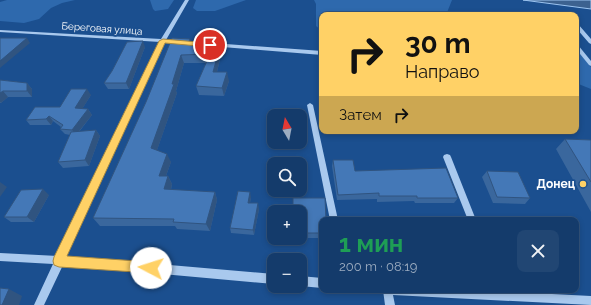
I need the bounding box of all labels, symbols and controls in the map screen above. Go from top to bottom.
street label: Береговая улица [61,20,143,37]
text: 30 m [405,27,471,60]
pin [193,28,227,62]
icon: right [339,28,391,80]
icon: arrive [199,34,221,56]
text: Направо [405,61,479,82]
icon: right [390,104,412,126]
text: Затем [339,106,382,124]
north arrow [267,109,307,149]
map controls [267,109,307,293]
button: search [267,157,307,197]
place label: Донец [536,177,576,191]
marker: Донец [578,179,588,189]
button: + [267,205,307,245]
text: 1 мин [339,229,403,258]
button: close [517,230,559,272]
position arrow [130,247,172,289]
button: − [267,253,307,293]
text: 200 m · 08:19 [339,259,417,274]

